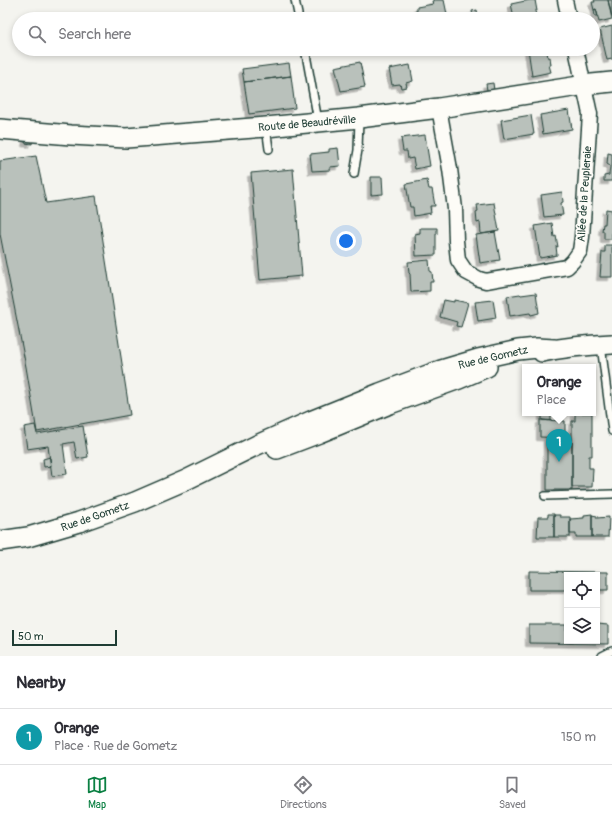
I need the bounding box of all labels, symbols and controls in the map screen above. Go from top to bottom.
search box [12,12,600,56]
icon: search [26,23,48,45]
text: Search here [58,25,131,44]
street label: Route de Beaudréville [258,113,357,134]
street label: Allée de la Peupleraie [575,145,594,242]
your location [336,231,356,251]
street label: Rue de Gometz [457,343,530,372]
popup [522,364,596,416]
text: Orange [537,373,581,392]
text: Place [537,392,566,408]
pin: 1 [546,429,572,462]
street label: Rue de Gometz [59,499,131,534]
map controls [564,572,600,644]
button: locate [564,572,600,608]
button: layers [564,608,600,644]
scale bar [12,628,117,647]
text: 50 m [18,630,44,643]
text: Nearby [16,672,65,693]
text: Orange [54,719,99,738]
text: 1 [26,729,32,745]
text: 150 m [561,729,596,745]
text: Place · Rue de Gometz [54,738,177,754]
tab: Map [86,774,108,811]
tab: Directions [280,774,327,811]
tab: Saved [499,774,526,811]

